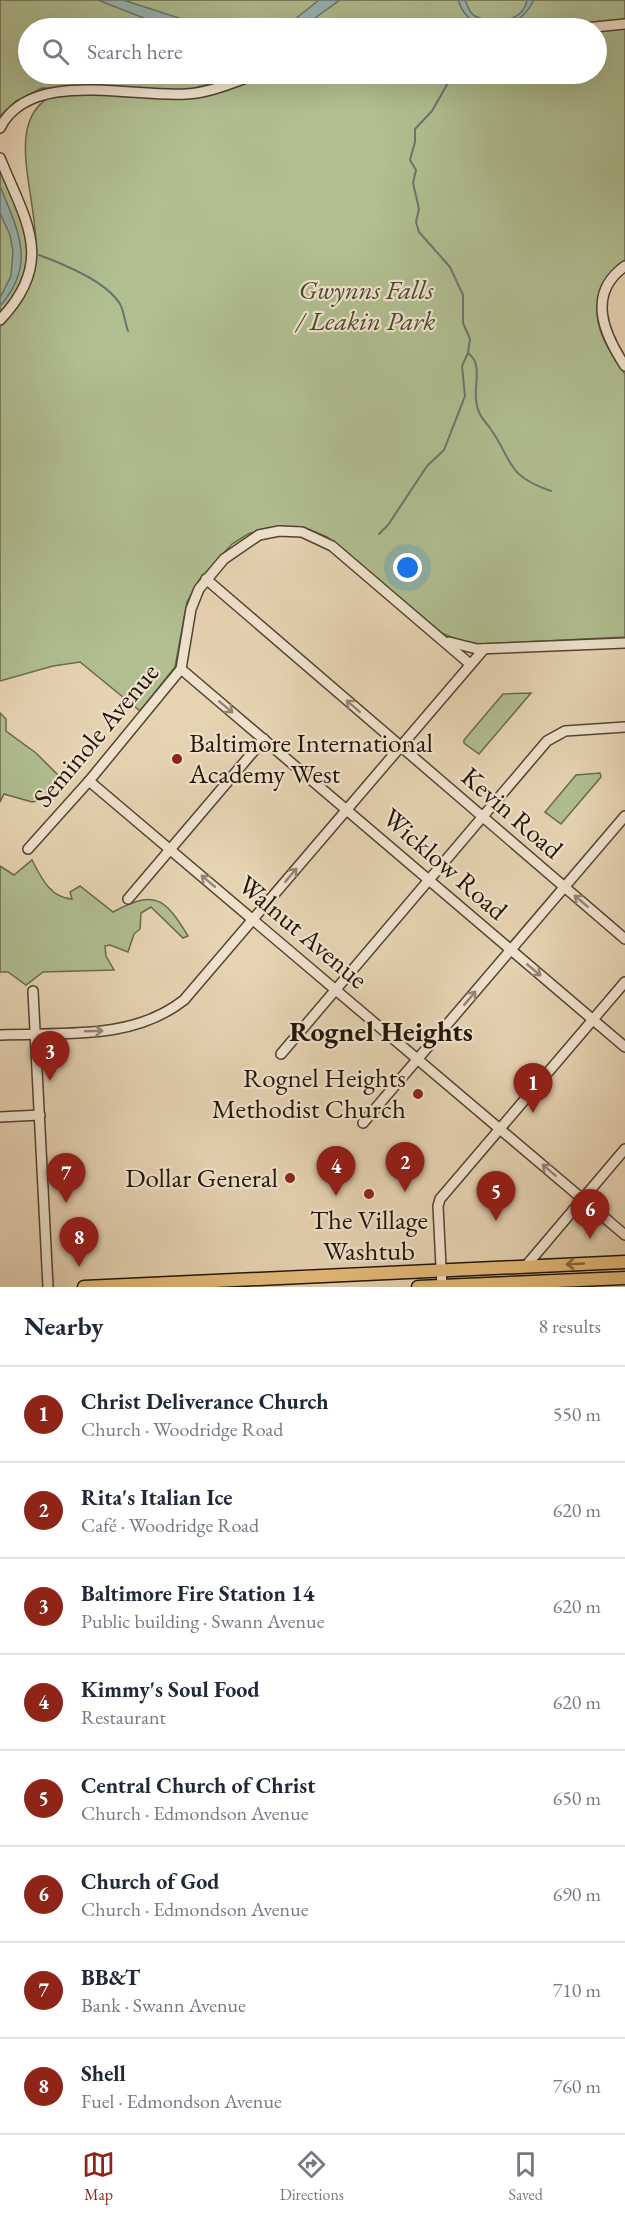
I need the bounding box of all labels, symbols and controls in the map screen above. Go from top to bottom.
search box [18,18,607,84]
icon: search [39,35,72,68]
text: Search here [87,37,182,66]
park label: Gwynns Falls / Leakin Park [294,272,436,338]
your location [393,553,422,582]
street label: Seminole Avenue [25,655,166,814]
one-way arrow [346,699,361,713]
one-way arrow [218,700,233,714]
place label: Baltimore International Academy West [188,725,433,791]
marker: Baltimore International Academy West [170,752,184,766]
street label: Kevin Road [454,759,571,867]
street label: Wicklow Road [376,800,515,928]
street label: Walnut Avenue [231,867,376,996]
one-way arrow [284,867,298,883]
one-way arrow [200,874,216,887]
one-way arrow [574,894,589,908]
one-way arrow [526,963,541,977]
one-way arrow [463,990,476,1006]
district label: Rognel Heights [289,1013,473,1049]
one-way arrow [84,1026,104,1037]
pin: 3 [31,1032,70,1081]
place label: Rognel Heights Methodist Church [212,1060,406,1126]
pin: 1 [514,1064,552,1113]
marker: Rognel Heights Methodist Church [411,1087,425,1101]
pin: 2 [386,1142,424,1192]
pin: 4 [316,1146,356,1196]
pin: 7 [46,1154,86,1203]
place label: Dollar General [125,1160,278,1195]
one-way arrow [542,1163,557,1177]
marker: Dollar General [283,1171,297,1185]
pin: 5 [476,1172,516,1221]
marker: The Village Washtub [362,1187,376,1201]
pin: 6 [570,1190,610,1239]
place label: The Village Washtub [310,1202,428,1268]
pin: 8 [60,1218,98,1267]
one-way arrow [566,1259,586,1270]
text: Nearby [24,1309,104,1343]
text: 8 results [538,1313,601,1339]
text: Christ Deliverance Church [81,1387,329,1416]
text: 1 [38,1401,49,1427]
text: 550 m [553,1401,601,1427]
text: Church · Woodridge Road [81,1416,283,1442]
text: Rita's Italian Ice [81,1483,233,1512]
text: 2 [38,1497,49,1523]
text: 620 m [553,1497,601,1523]
text: Café · Woodridge Road [81,1512,259,1538]
text: Baltimore Fire Station 14 [81,1579,314,1608]
text: 3 [38,1593,49,1619]
text: 620 m [553,1593,601,1619]
text: Public building · Swann Avenue [81,1608,324,1634]
text: Kimmy's Soul Food [81,1675,260,1704]
text: 4 [38,1689,49,1715]
text: 620 m [553,1689,601,1715]
text: Restaurant [81,1704,166,1730]
text: Central Church of Christ [81,1771,315,1800]
text: 5 [38,1785,49,1811]
text: 650 m [553,1785,601,1811]
text: Church · Edmondson Avenue [81,1800,309,1826]
text: Church of God [81,1867,219,1896]
text: 6 [38,1881,49,1907]
text: 690 m [553,1881,601,1907]
text: Church · Edmondson Avenue [81,1896,309,1922]
text: BB&T [81,1963,140,1992]
text: 7 [38,1977,49,2003]
text: 710 m [553,1977,601,2003]
text: Bank · Swann Avenue [81,1992,246,2018]
text: Shell [81,2059,126,2088]
text: 8 [38,2073,49,2099]
text: 760 m [553,2073,601,2099]
text: Fuel · Edmondson Avenue [81,2088,282,2114]
tab: Map [82,2148,115,2205]
tab: Directions [280,2148,344,2205]
tab: Saved [508,2148,543,2205]

